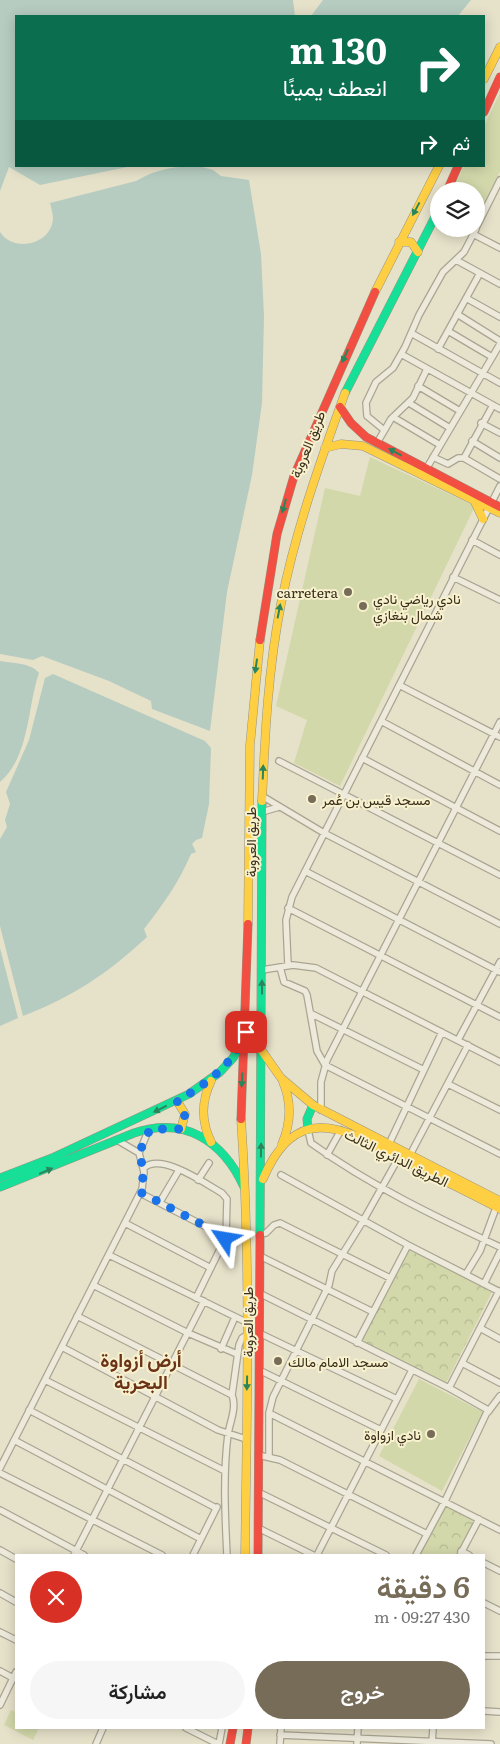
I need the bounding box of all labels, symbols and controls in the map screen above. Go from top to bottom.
text: 130 m [289,23,387,75]
icon: right [405,35,470,100]
text: انعطف يمينًا [283,70,387,103]
text: ثم [452,128,470,156]
icon: right [414,130,442,158]
map controls [430,182,485,237]
button: layers [430,182,485,237]
one-way arrow [411,202,420,216]
one-way arrow [341,348,350,363]
street label: طريق العروبة [285,408,329,480]
one-way arrow [387,448,402,456]
one-way arrow [280,499,288,514]
place label: carretera [277,582,338,602]
marker: carretera [342,586,354,598]
place label: نادي رياضي نادي شمال بنغازي [373,588,461,627]
marker: نادي رياضي نادي شمال بنغازي [357,600,369,612]
one-way arrow [275,603,283,618]
one-way arrow [252,658,260,674]
one-way arrow [260,764,268,780]
place label: مسجد قيس بن عُمر [321,789,430,809]
marker: مسجد قيس بن عُمر [306,793,318,805]
street label: طريق العروبة [240,807,260,877]
one-way arrow [258,979,266,995]
pin [225,1011,267,1053]
icon: arrive [232,1018,260,1046]
one-way arrow [238,1073,246,1089]
one-way arrow [153,1105,167,1113]
street label: الطريق الدائري الثالث [340,1123,453,1194]
one-way arrow [257,1142,265,1158]
one-way arrow [39,1166,53,1174]
position arrow [198,1212,250,1264]
street label: طريق العروبة [237,1287,257,1357]
district label: أرض أزواوة البحرية [100,1345,182,1395]
place label: مسجد الامام مالك [288,1351,388,1371]
marker: مسجد الامام مالك [272,1355,284,1367]
one-way arrow [243,1375,251,1391]
place label: نادي ازواوة [364,1424,421,1447]
marker: نادي ازواوة [425,1428,437,1440]
text: 6 دقيقة [377,1563,470,1607]
button: close [30,1571,82,1623]
text: 430 m · 09:27 [374,1604,470,1628]
button: مشاركة [30,1661,245,1719]
button: خروج [255,1661,470,1719]

